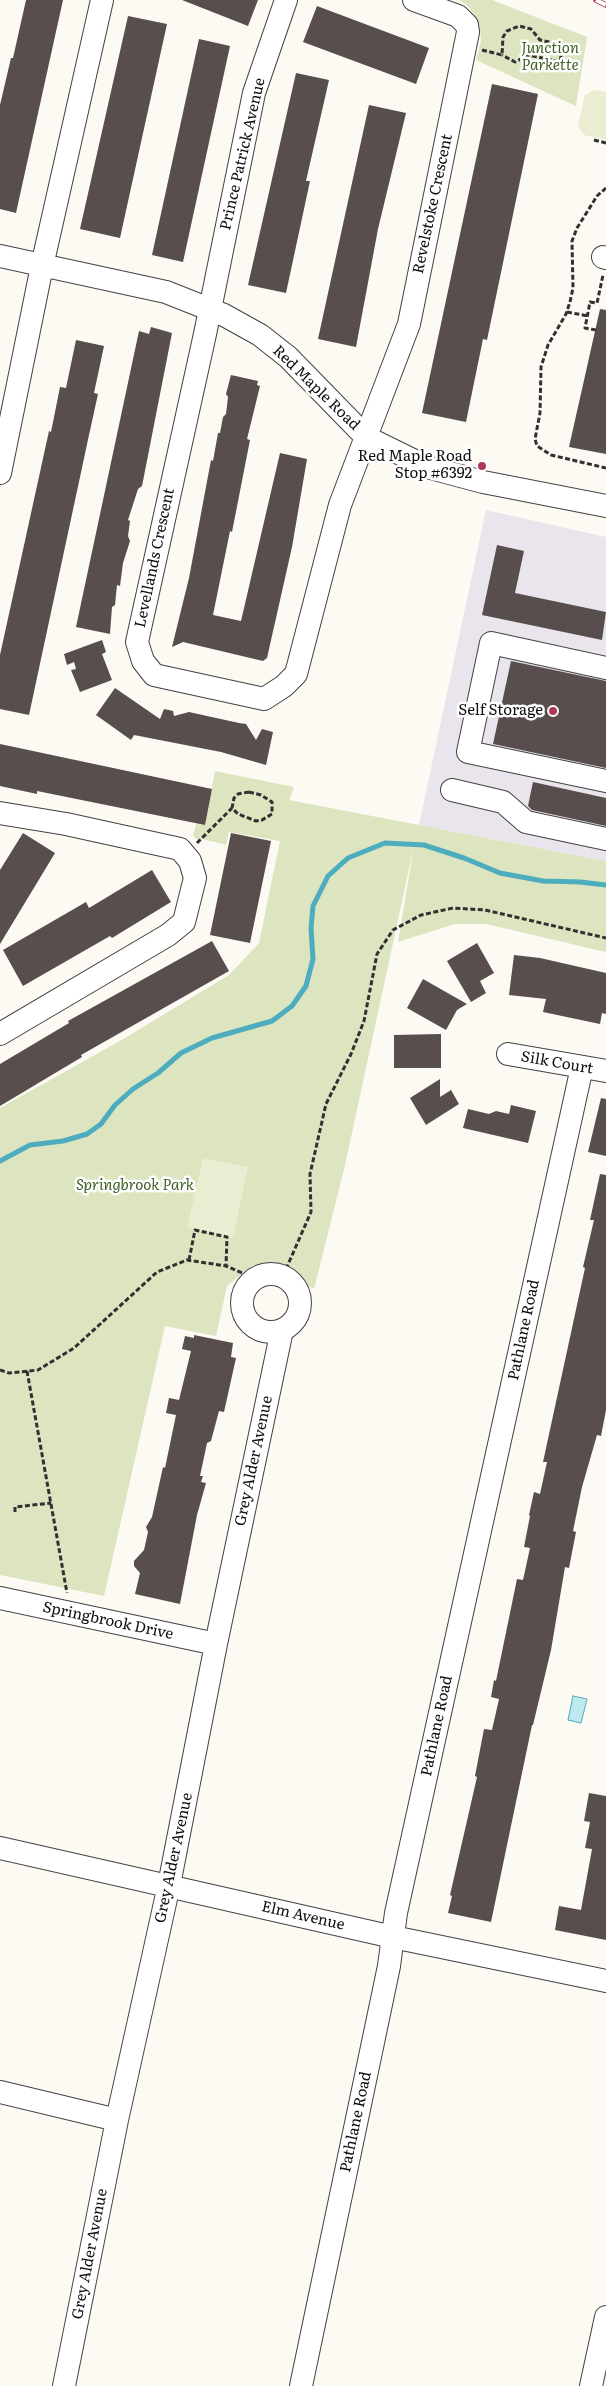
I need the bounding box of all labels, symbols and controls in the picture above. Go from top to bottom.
park label: Junction Parkette [521,40,579,75]
street label: Prince Patrick Avenue [217,76,269,232]
street label: Revelstoke Crescent [409,132,457,276]
street label: Red Maple Road [269,342,363,434]
place label: Red Maple Road Stop #6392 [358,448,472,483]
marker: Red Maple Road Stop #6392 [476,460,488,472]
street label: Levellands Crescent [131,487,179,629]
place label: Self Storage [458,702,543,720]
marker: Self Storage [547,705,559,717]
street label: Silk Court [519,1048,595,1078]
park label: Springbrook Park [76,1177,194,1195]
street label: Pathlane Road [505,1278,543,1382]
street label: Grey Alder Avenue [231,1394,277,1528]
street label: Springbrook Drive [41,1598,175,1644]
street label: Pathlane Road [418,1674,456,1778]
street label: Grey Alder Avenue [151,1791,197,1925]
street label: Elm Avenue [260,1898,346,1934]
street label: Pathlane Road [337,2070,375,2174]
street label: Grey Alder Avenue [69,2187,111,2321]

